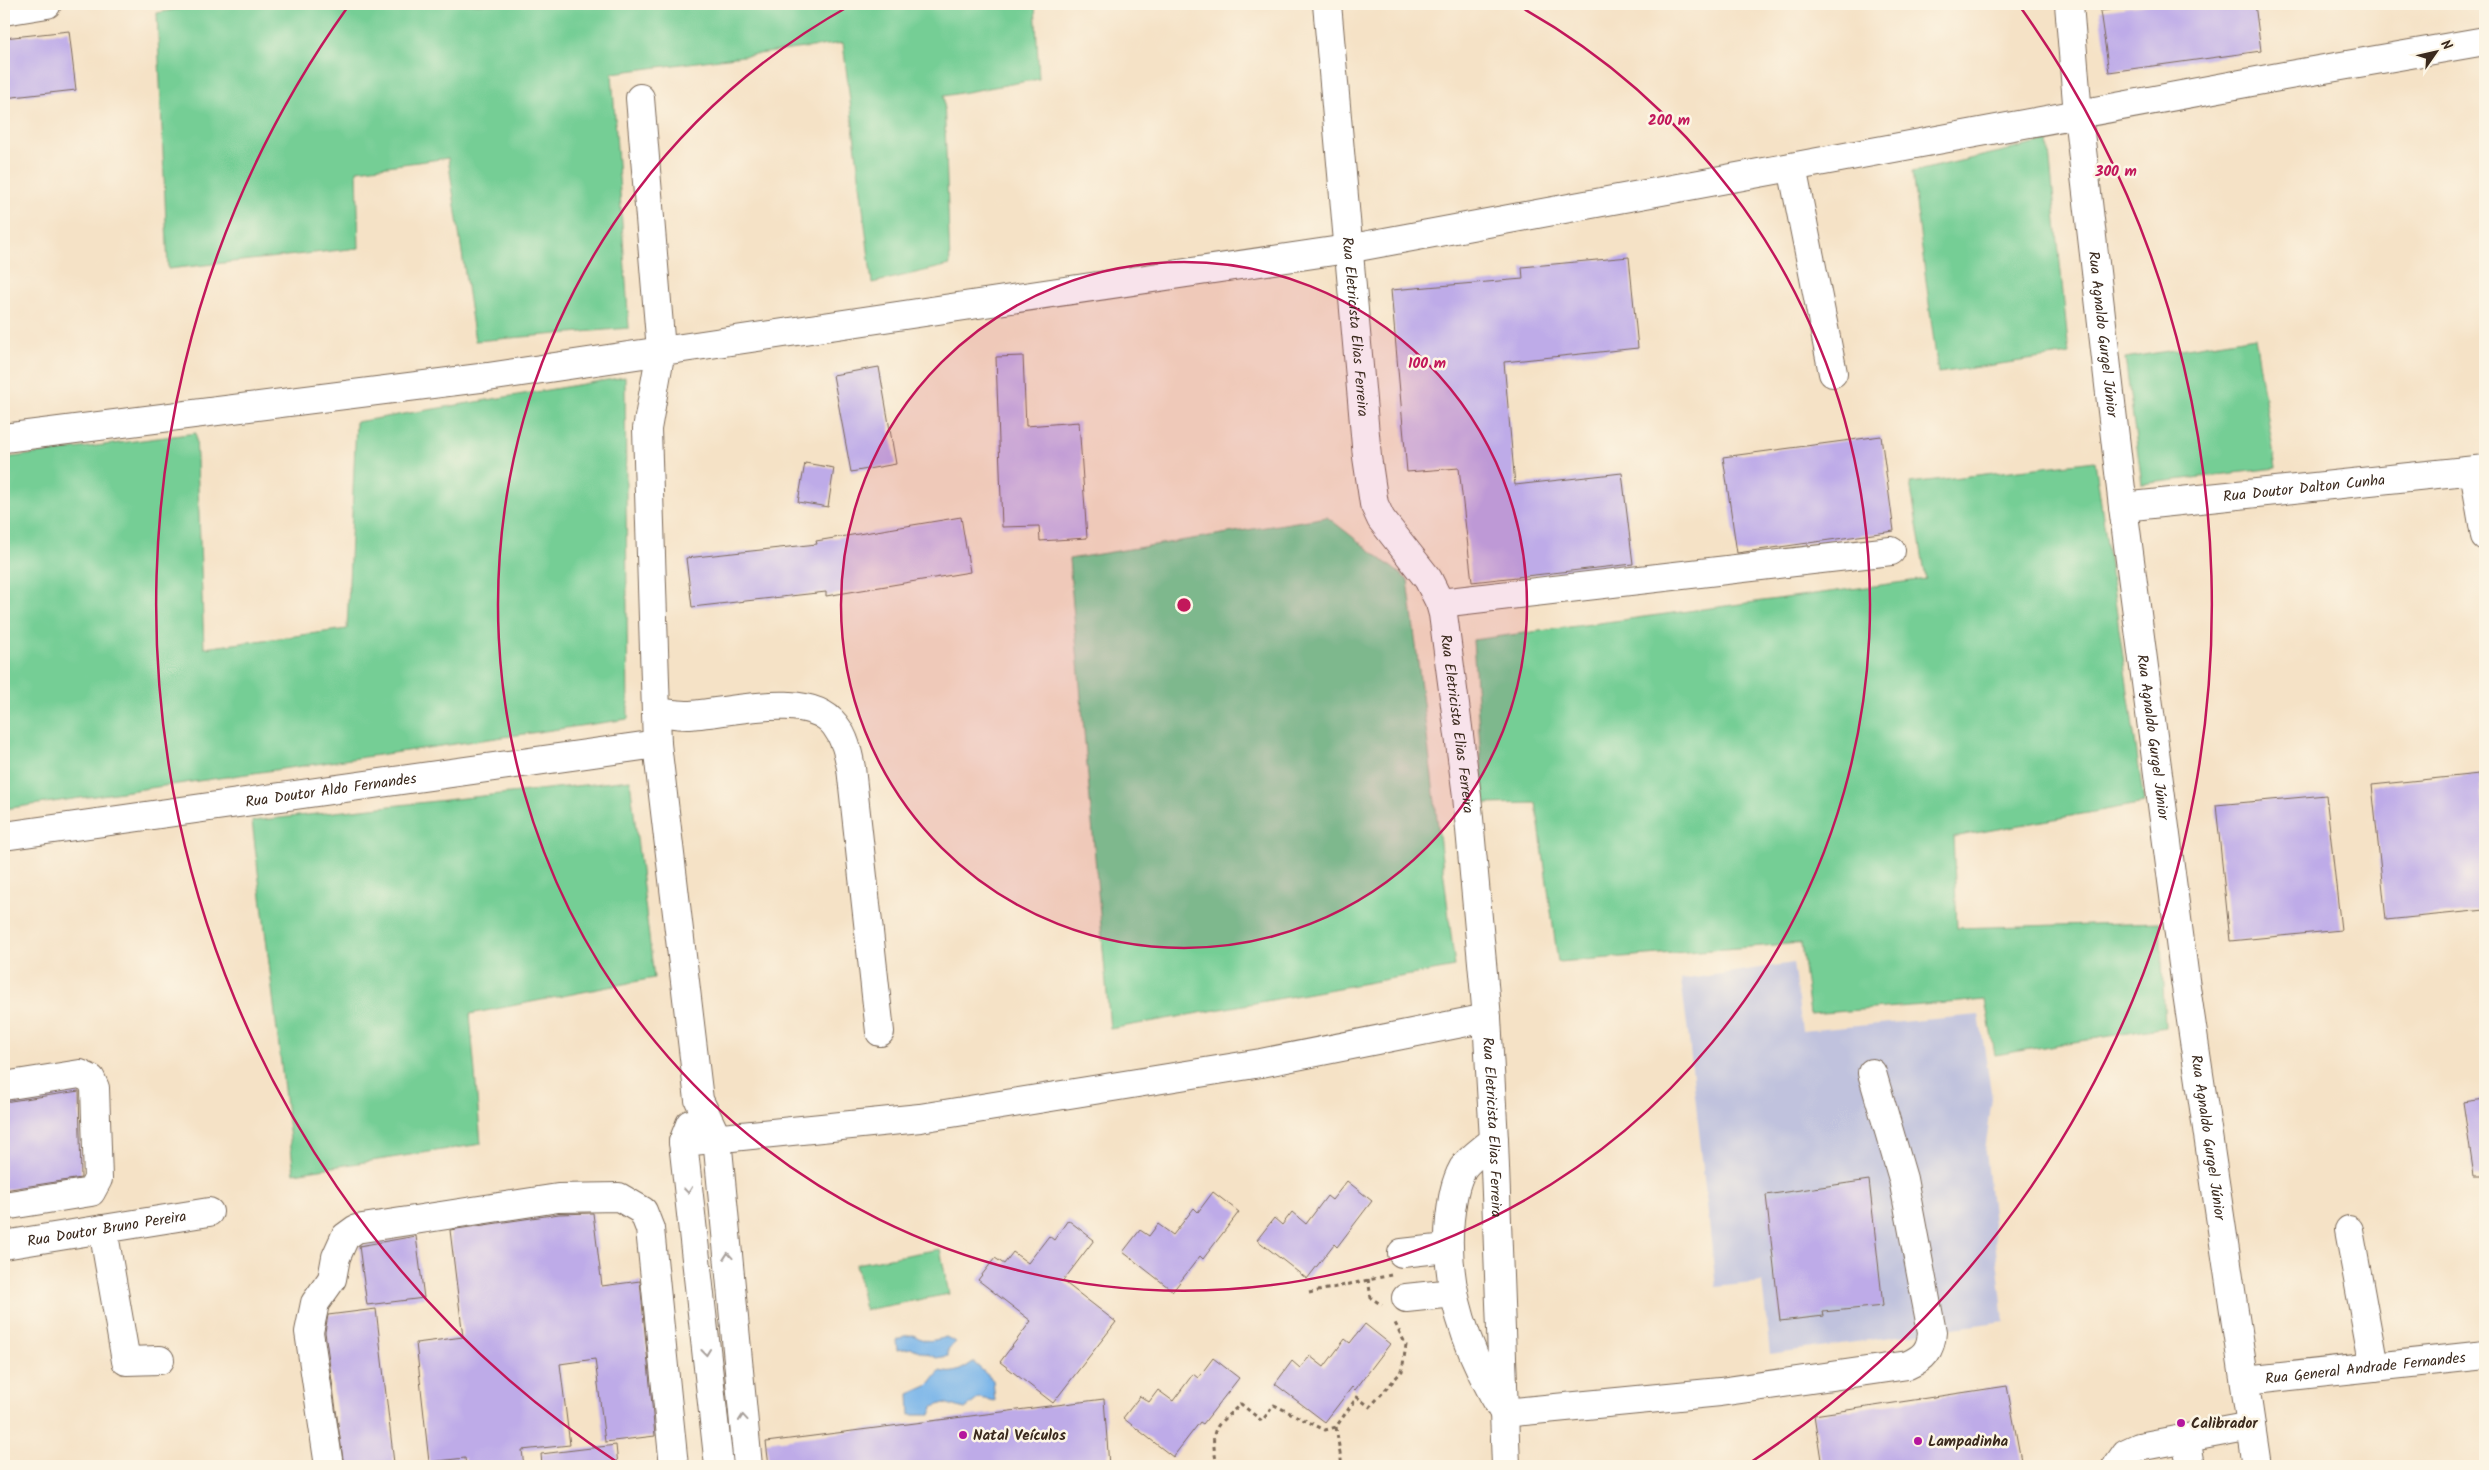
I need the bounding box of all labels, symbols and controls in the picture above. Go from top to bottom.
north arrow [2412,28,2462,78]
text: N [2434,35,2458,55]
text: 200 m [1648,109,1690,133]
text: 300 m [2094,160,2137,184]
street label: Rua Eletricista Elias Ferreira [1335,236,1374,418]
street label: Rua Agnaldo Gurgel Júnior [2081,250,2124,420]
text: 100 m [1408,352,1446,376]
street label: Rua Doutor Dalton Cunha [2222,469,2386,509]
centre of rings [1175,596,1193,614]
street label: Rua Eletricista Elias Ferreira [1433,633,1480,815]
street label: Rua Agnaldo Gurgel Júnior [2129,653,2175,823]
street label: Rua Doutor Aldo Fernandes [244,767,419,815]
street label: Rua Eletricista Elias Ferreira [1475,1036,1508,1218]
street label: Rua Agnaldo Gurgel Júnior [2183,1053,2232,1223]
one-way arrow [682,1187,693,1195]
street label: Rua Doutor Bruno Pereira [25,1205,188,1254]
one-way arrow [723,1252,734,1260]
street label: Rua General Andrade Fernandes [2264,1346,2468,1392]
one-way arrow [700,1348,711,1356]
place label: Calibrador [2191,1412,2258,1436]
one-way arrow [738,1413,749,1421]
marker: Calibrador [2175,1417,2187,1429]
place label: Natal Veículos [973,1424,1066,1448]
marker: Natal Veículos [957,1429,969,1441]
place label: Lampadinha [1928,1430,2009,1454]
marker: Lampadinha [1912,1435,1924,1447]

